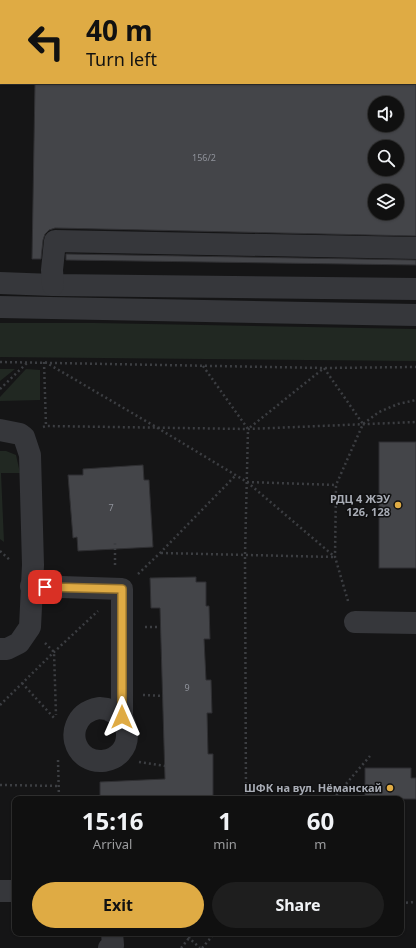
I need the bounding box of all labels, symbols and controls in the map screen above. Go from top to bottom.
text: 40 m [86,11,153,49]
icon: left [20,16,72,68]
text: Turn left [86,47,157,71]
map controls [368,96,404,220]
button: sound [368,96,404,132]
button: search [368,140,404,176]
house number: 156/2 [192,151,216,164]
button: layers [368,184,404,220]
place label: РДЦ 4 ЖЭУ 126, 128 [330,491,391,519]
marker: РДЦ 4 ЖЭУ 126, 128 [393,500,403,510]
house number: 7 [108,501,114,514]
pin [28,570,62,604]
icon: arrive [34,576,56,598]
house number: 9 [184,681,190,694]
position arrow [101,696,143,738]
place label: ШФК на вул. Нёманскай [244,780,382,795]
marker: ШФК на вул. Нёманскай [385,783,395,793]
text: 15:16 [82,804,143,837]
text: 1 [218,804,232,837]
text: 60 [307,804,334,837]
text: Arrival [93,835,132,853]
text: min [213,835,237,853]
text: m [314,835,327,853]
button: Exit [32,882,204,928]
button: Share [212,882,384,928]

